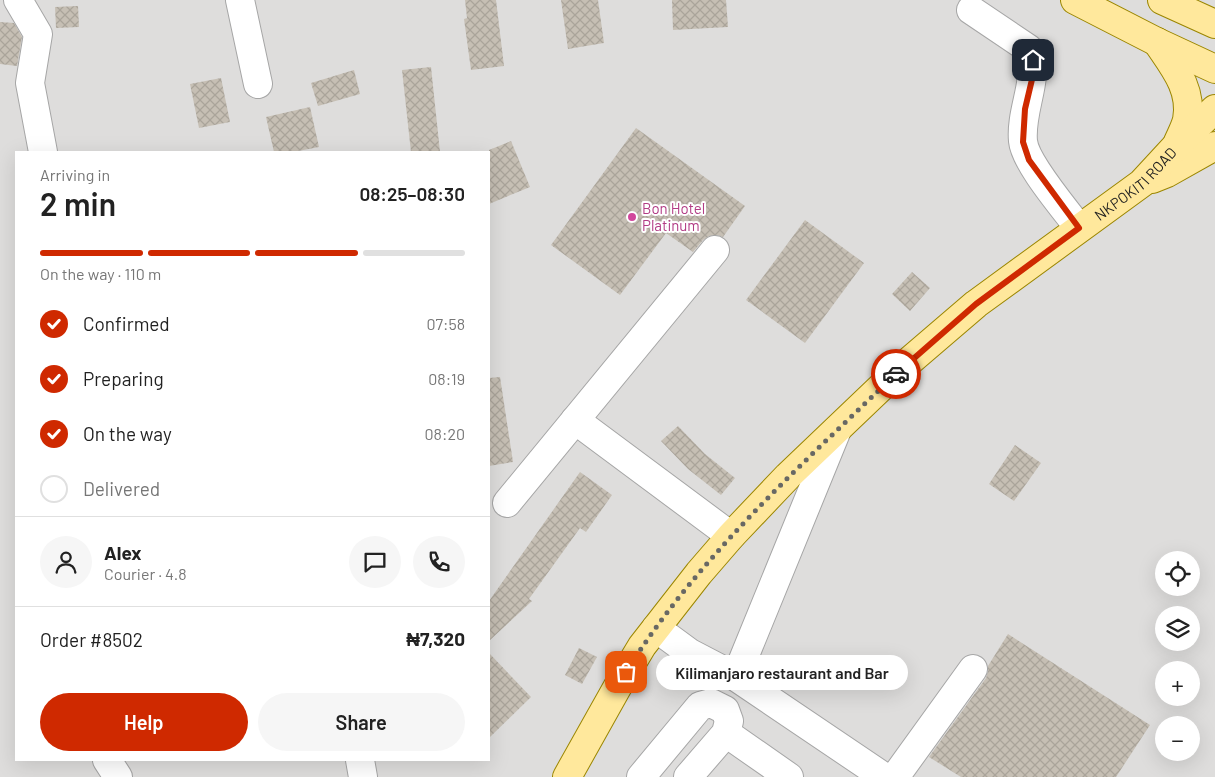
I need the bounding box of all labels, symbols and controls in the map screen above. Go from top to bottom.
pin [1012,39,1054,81]
icon: home [1019,46,1047,74]
street label: NKPOKITI ROAD [1091,143,1180,224]
text: Arriving in [40,165,110,184]
text: 08:25–08:30 [359,182,465,205]
text: 2 min [40,184,116,222]
place label: Bon Hotel Platinum [642,199,705,234]
marker: Bon Hotel Platinum [626,211,638,223]
text: On the way · 110 m [40,264,161,283]
icon: check [40,310,68,338]
text: Confirmed [83,312,170,335]
text: 07:58 [426,314,465,333]
courier [871,349,921,399]
icon: car [882,360,910,388]
icon: check [40,365,68,393]
text: Preparing [83,367,164,390]
text: 08:19 [428,369,465,388]
icon: check [40,420,68,448]
text: On the way [83,422,172,445]
text: 08:20 [425,424,465,443]
text: Delivered [83,477,160,500]
button: person [40,536,92,588]
button: chat [349,536,401,588]
button: phone [413,536,465,588]
text: Alex [104,541,142,564]
map controls [1155,551,1200,761]
button: locate [1155,551,1200,596]
text: Courier · 4.8 [104,564,187,583]
button: layers [1155,606,1200,651]
text: ₦7,320 [406,627,465,650]
text: Order #8502 [40,628,143,651]
pin [605,651,647,693]
callout: Kilimanjaro restaurant and Bar [656,654,908,690]
icon: bag [612,658,640,686]
button: + [1155,661,1200,706]
text: Kilimanjaro restaurant and Bar [675,663,889,682]
button: Help [40,693,248,751]
button: Share [258,693,465,751]
button: − [1155,716,1200,761]

